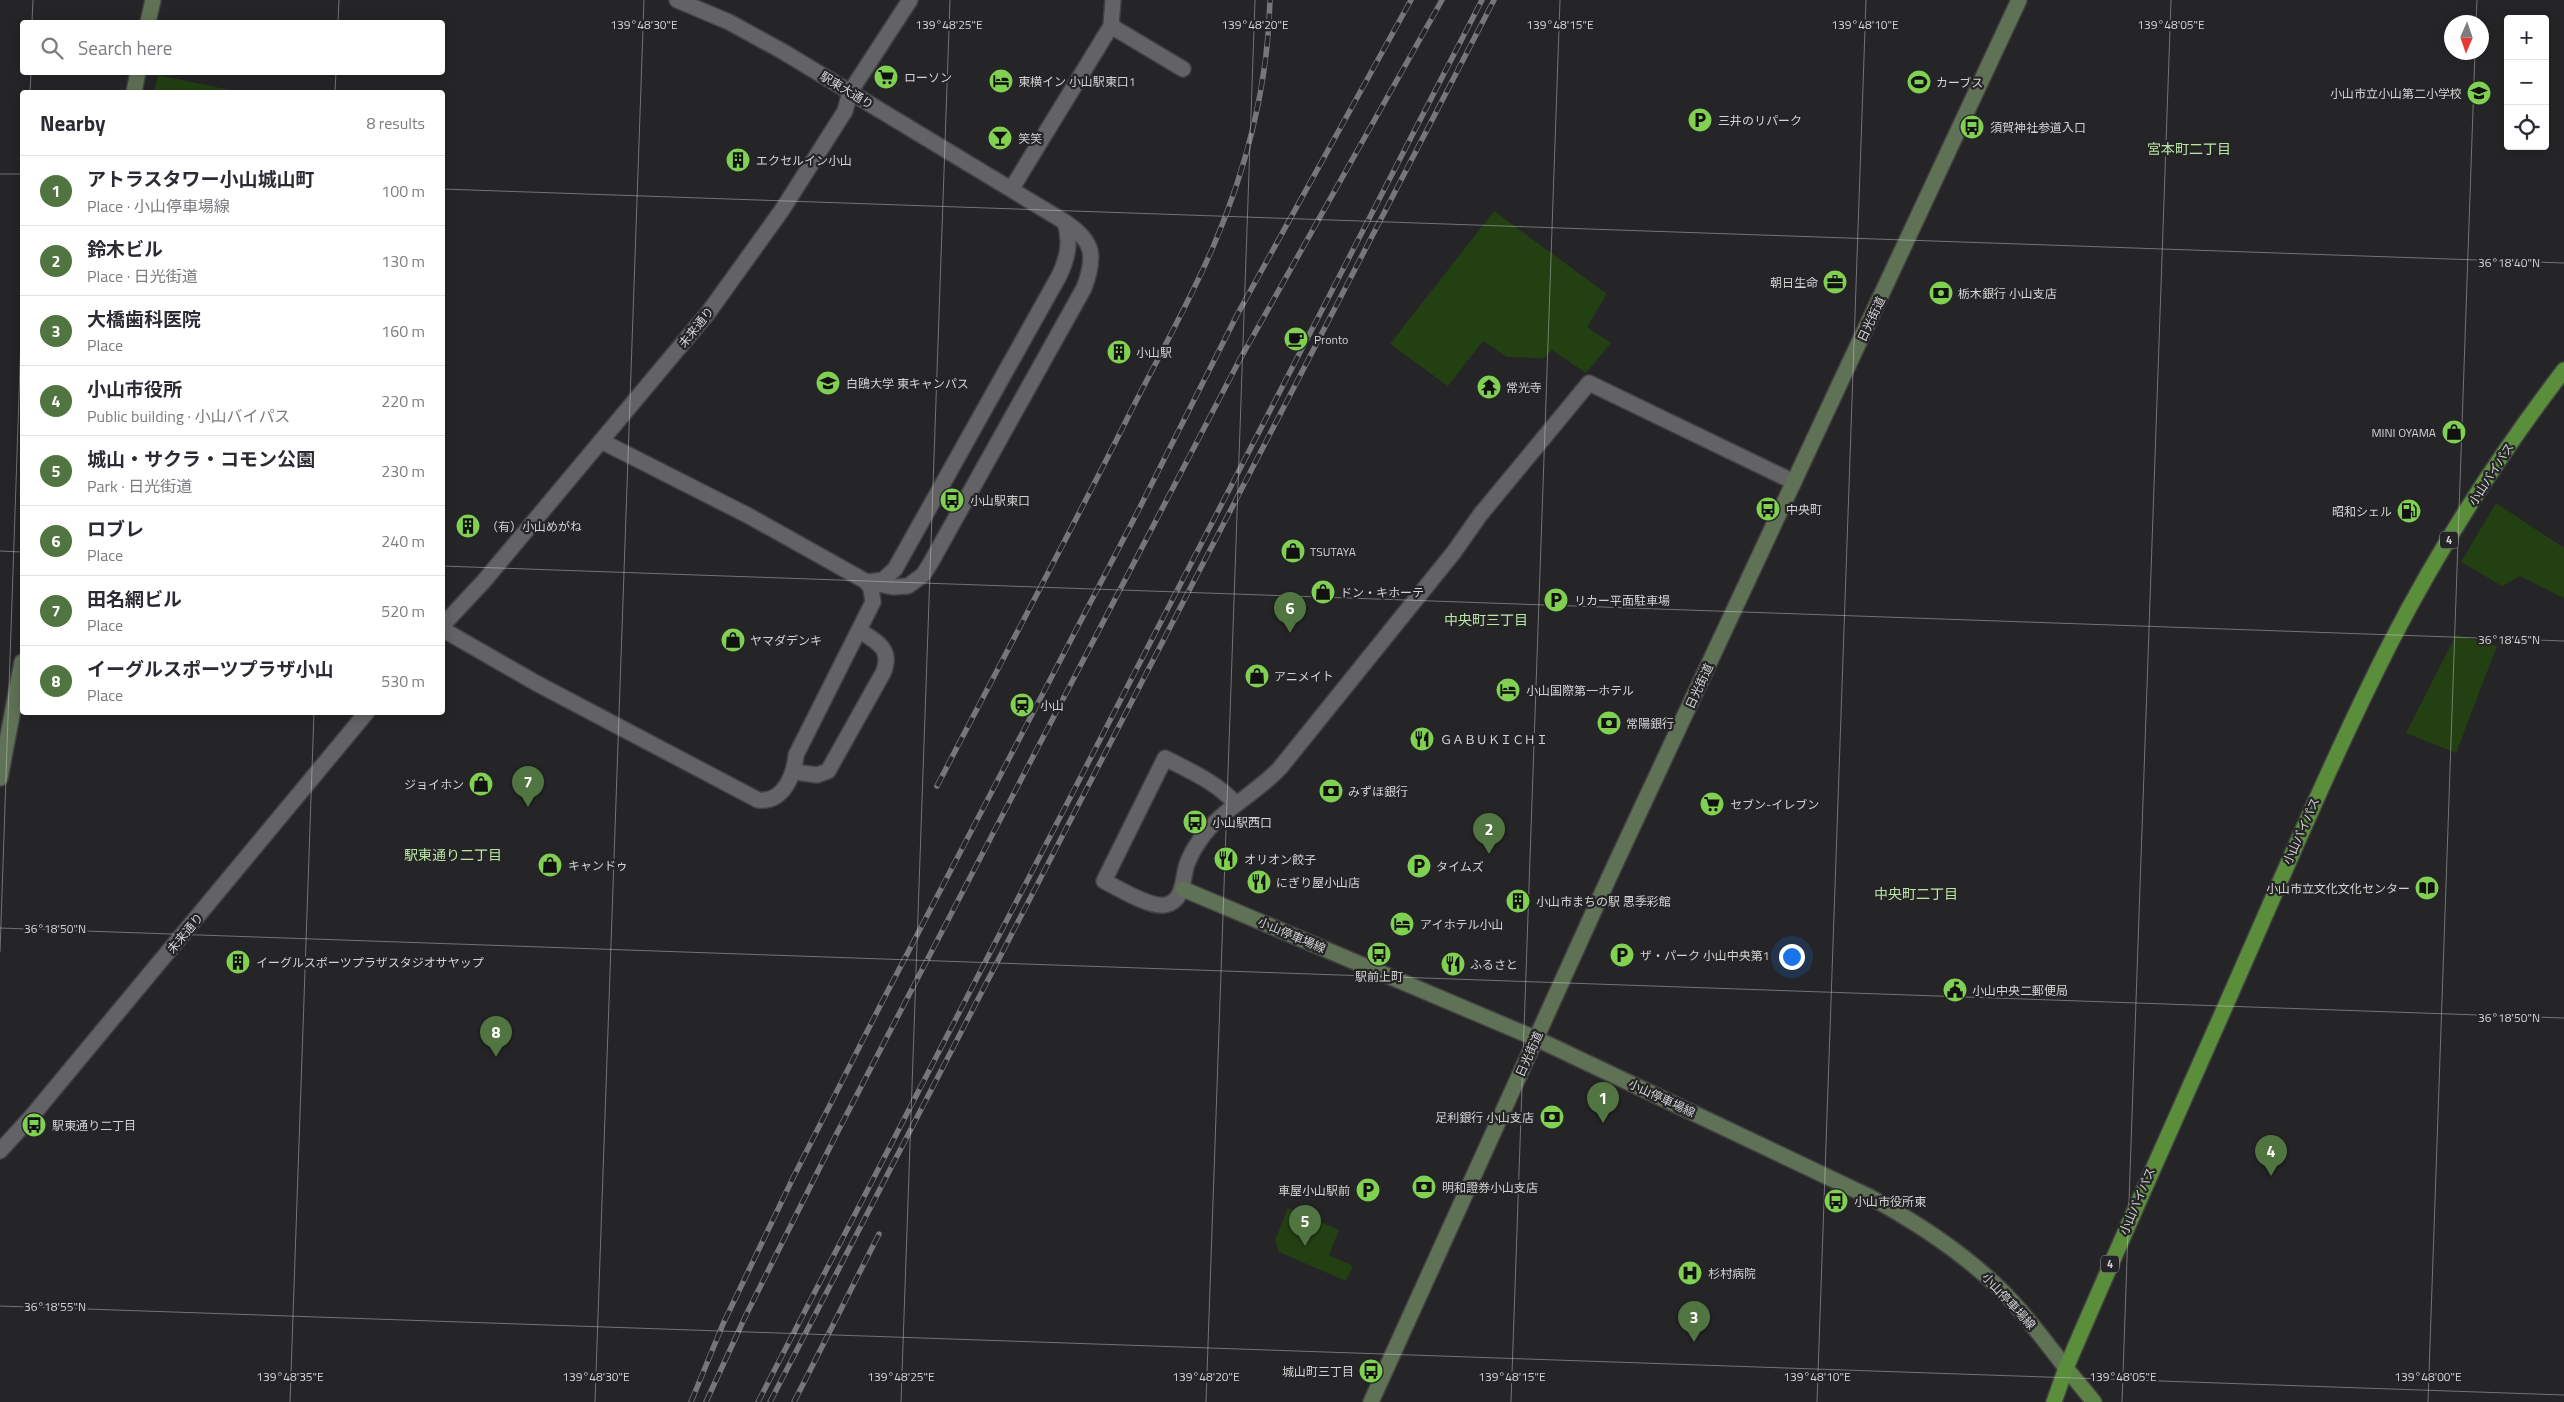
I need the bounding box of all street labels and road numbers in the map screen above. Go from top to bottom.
street label: 駅東大通り [816,66,878,114]
street label: 日光街道 [1852,293,1890,345]
street label: 未来通り [674,302,718,352]
street label: 小山バイパス [2463,439,2519,509]
road number: 4 [2440,532,2458,548]
street label: 日光街道 [1680,660,1718,712]
street label: 小山バイパス [2278,794,2324,868]
street label: 未来通り [162,909,208,957]
street label: 小山停車場線 [1255,912,1329,958]
street label: 日光街道 [1511,1028,1547,1080]
street label: 小山停車場線 [1625,1074,1699,1122]
street label: 小山バイパス [2114,1164,2160,1238]
road number: 4 [2101,1256,2119,1272]
street label: 小山停車場線 [1977,1268,2041,1334]

